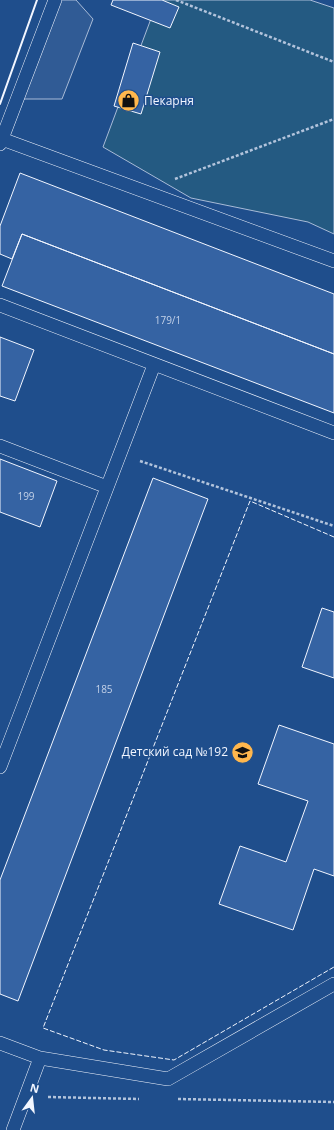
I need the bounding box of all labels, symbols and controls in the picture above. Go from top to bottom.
shop icon: Пекарня [115,88,141,114]
place label: Пекарня [144,92,194,109]
house number: 179/1 [155,313,181,327]
house number: 199 [17,489,35,503]
house number: 185 [95,682,113,696]
school or university icon: Детский сад №192 [230,739,256,765]
place label: Детский сад №192 [122,743,228,760]
north arrow [12,1078,52,1118]
text: N [28,1079,41,1096]

